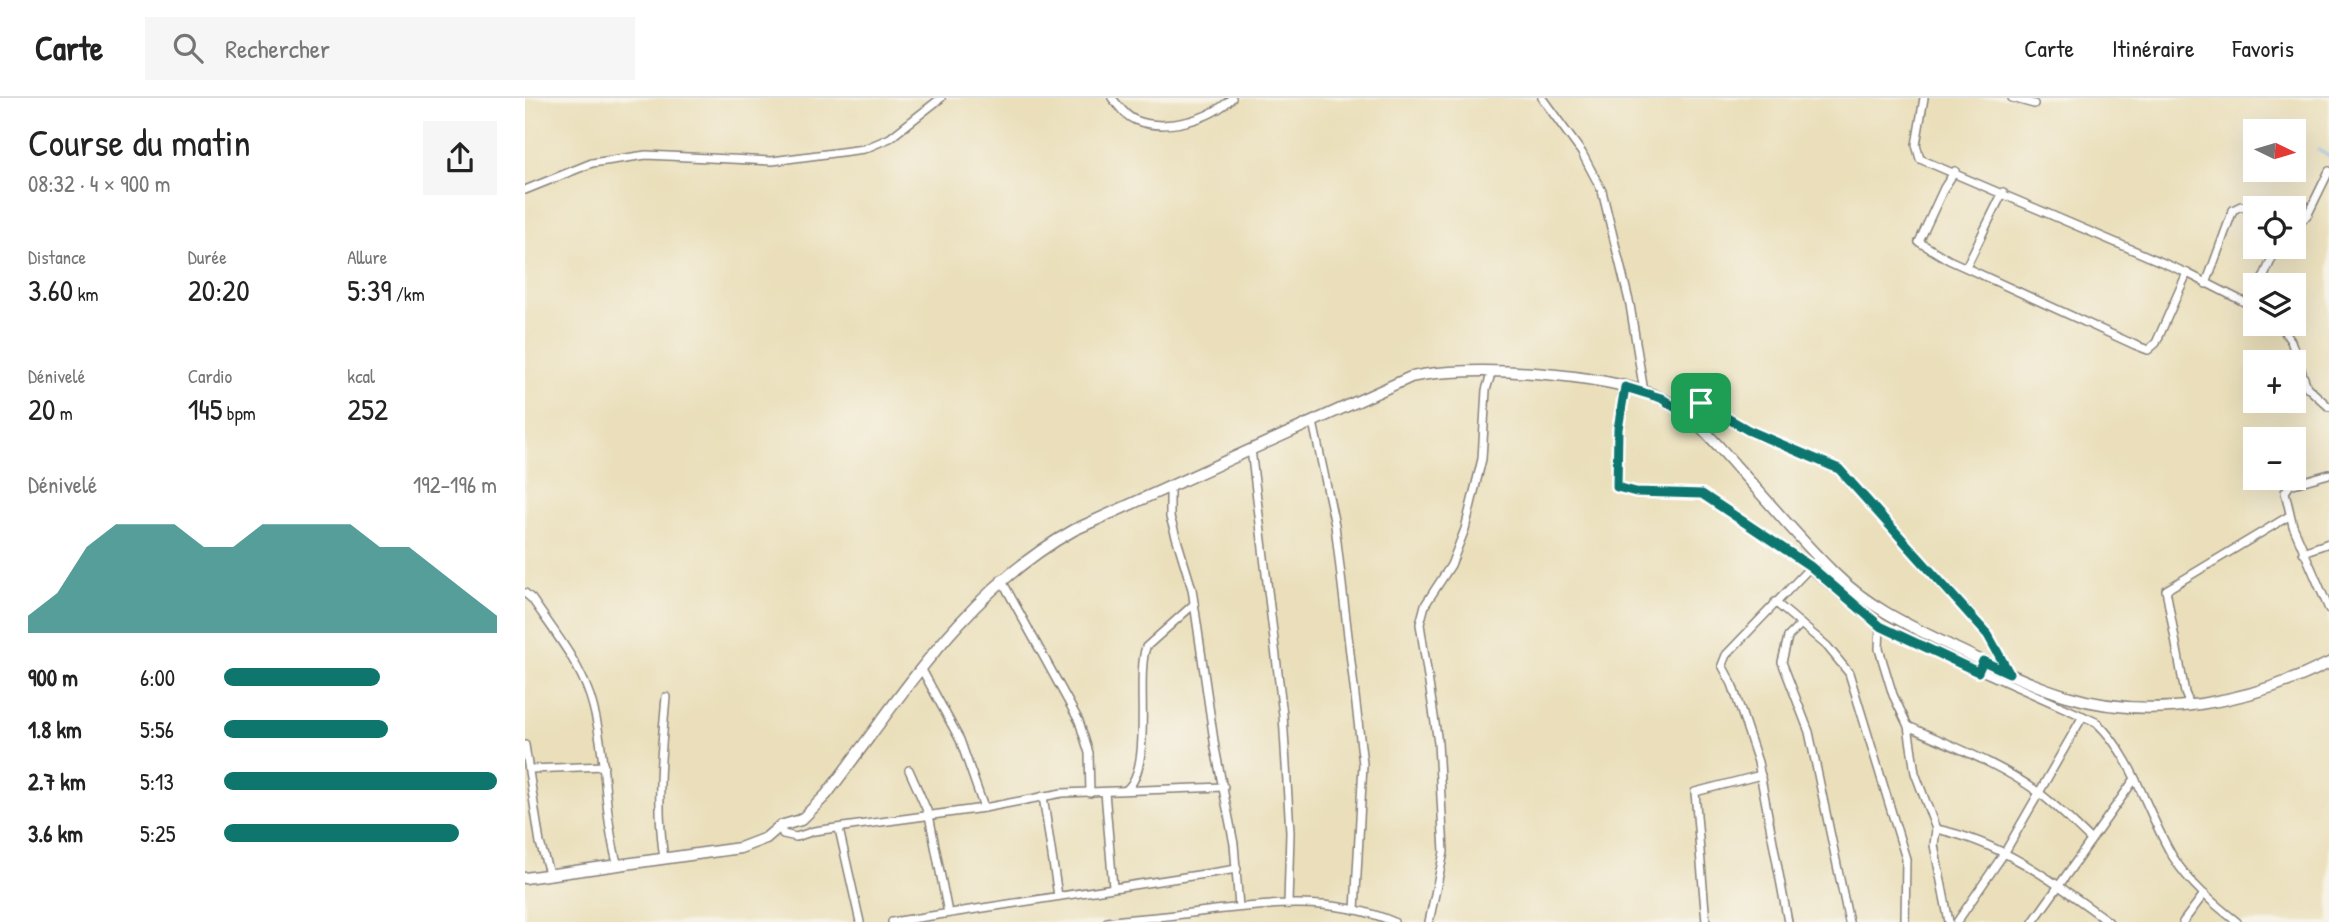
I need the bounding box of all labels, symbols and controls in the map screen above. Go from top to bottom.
search box [145,17,635,80]
text: Carte [35,26,103,70]
icon: search [169,29,207,67]
text: Rechercher [225,31,330,66]
text: Carte [2024,32,2074,64]
text: Itinéraire [2112,32,2194,64]
text: Favoris [2232,32,2294,64]
text: Course du matin [28,116,251,168]
north arrow [2243,119,2307,182]
map controls [2243,119,2306,490]
button: share [423,121,497,195]
text: 08:32 · 4 × 900 m [28,168,170,199]
button: locate [2243,196,2306,259]
text: Distance [28,244,86,270]
text: Durée [188,244,227,270]
text: Allure [347,244,387,270]
text: 3.60 [28,270,73,310]
text: 20:20 [188,270,250,310]
text: 5:39 [347,270,391,310]
button: layers [2243,273,2306,336]
text: km [73,281,98,307]
text: /km [391,281,425,307]
button: + [2243,350,2306,413]
text: Dénivelé [28,363,85,389]
text: Cardio [188,363,232,389]
text: kcal [347,363,375,389]
pin [1671,373,1731,433]
icon: arrive [1682,384,1720,422]
text: 20 [28,389,55,429]
text: 145 [188,389,223,429]
text: 252 [347,389,388,429]
text: m [55,400,73,426]
text: bpm [223,400,256,426]
button: − [2243,427,2306,490]
text: Dénivelé [28,469,97,500]
text: 192–196 m [413,469,497,500]
text: 900 m [28,662,78,693]
text: 6:00 [140,662,175,693]
text: 1.8 km [28,714,82,745]
text: 5:56 [140,714,174,745]
text: 2.7 km [28,766,86,797]
text: 5:13 [140,766,174,797]
text: 3.6 km [28,818,83,849]
text: 5:25 [140,818,176,849]

